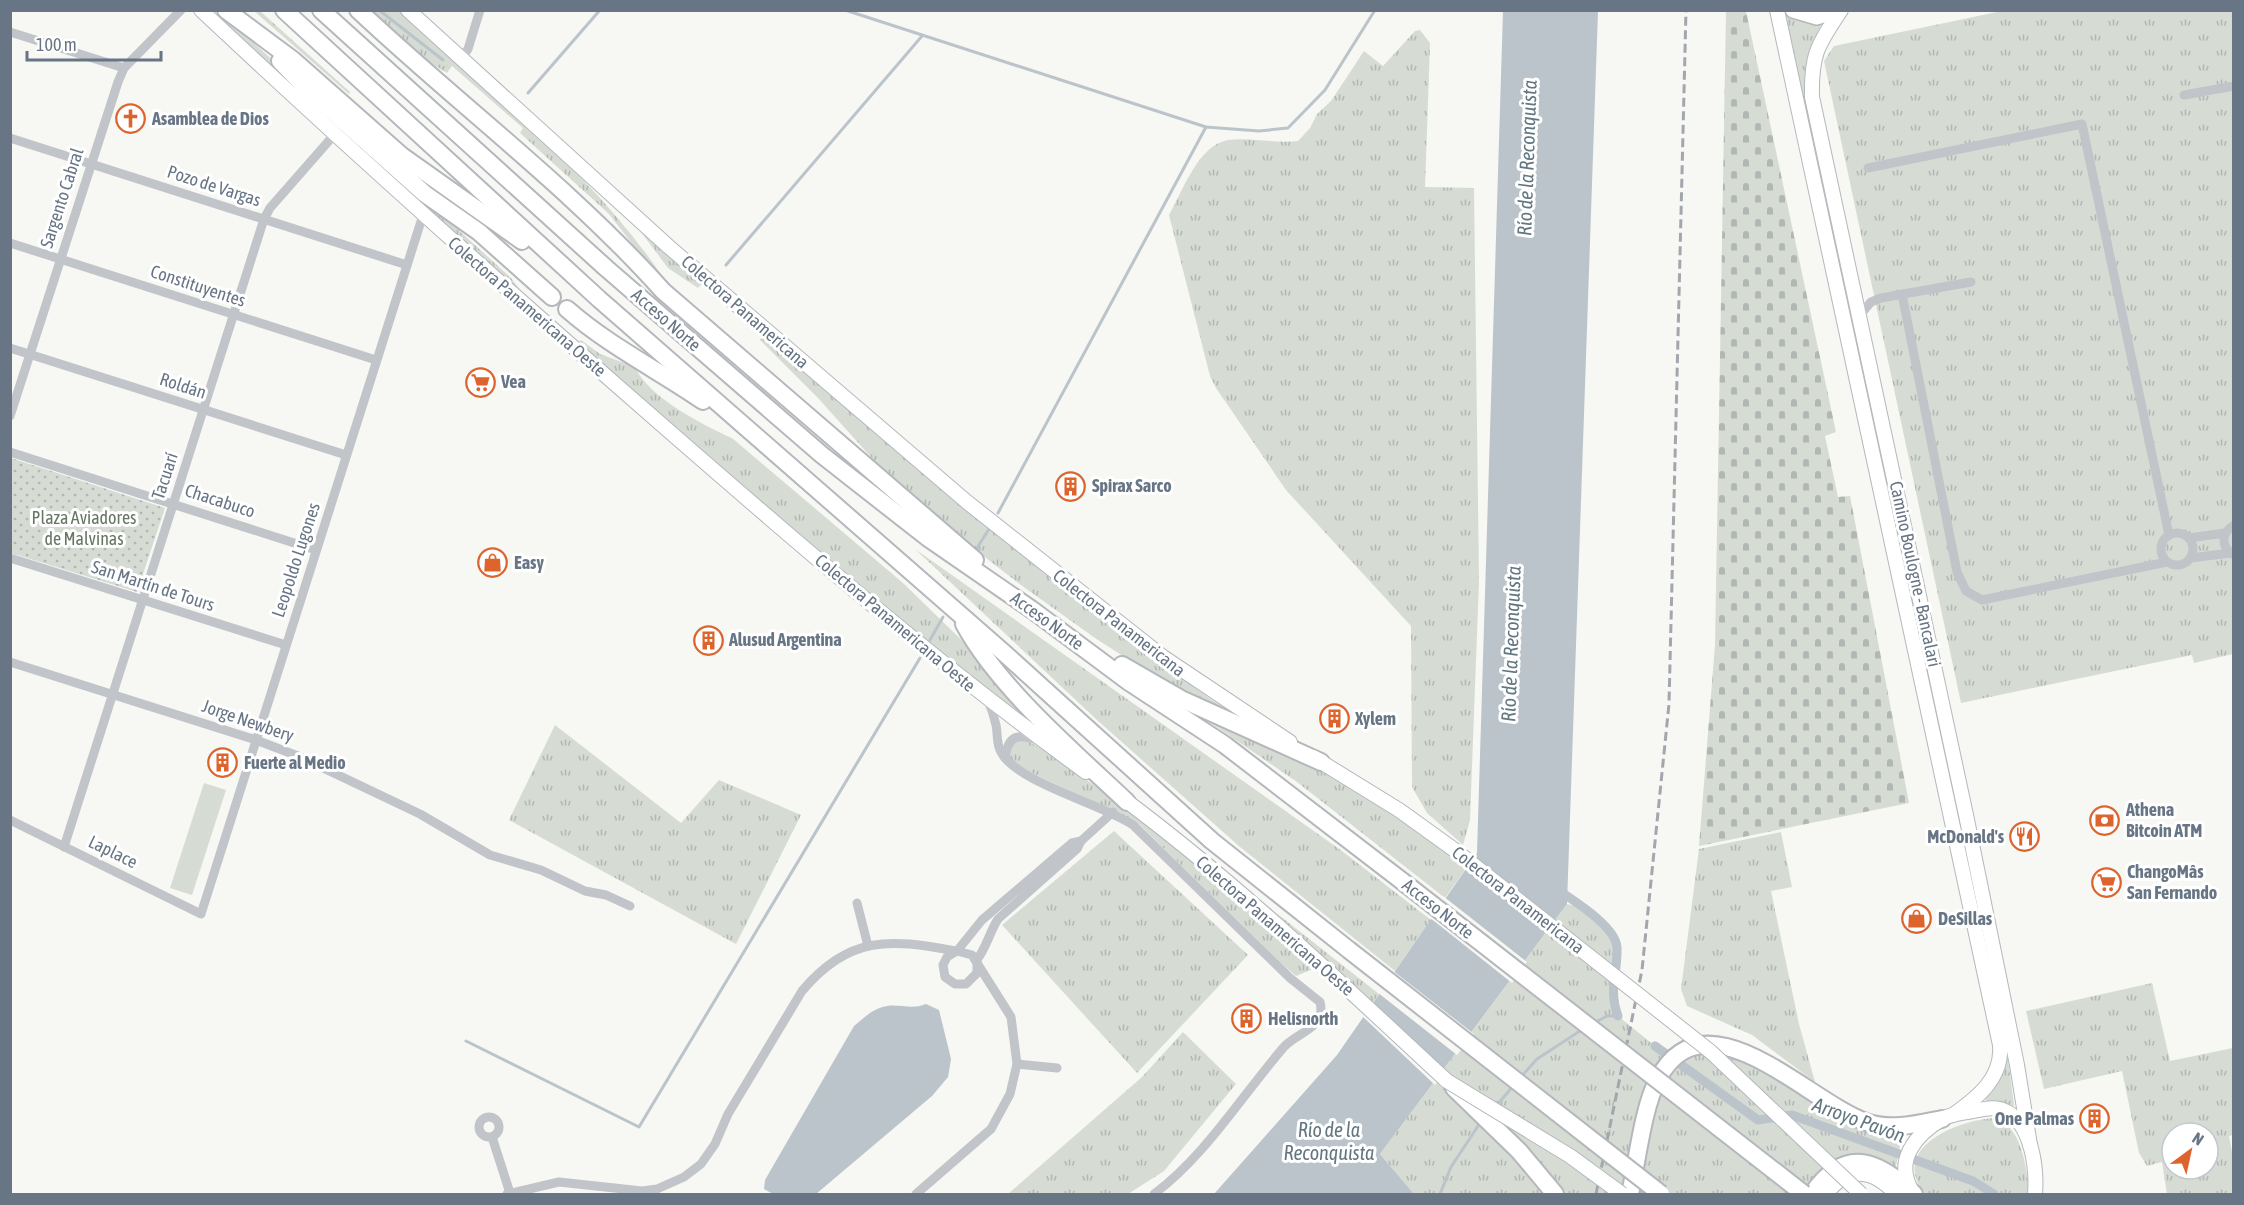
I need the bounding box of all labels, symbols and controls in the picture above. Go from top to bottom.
scale bar [27,24,160,62]
text: 100 m [36,34,77,55]
water label: Río de la Reconquista [1512,80,1541,236]
church icon: Asamblea de Dios [115,103,147,135]
place label: Asamblea de Dios [151,108,269,129]
street label: Sargento Cabral [35,145,88,251]
street label: Pozo de Vargas [165,161,263,210]
street label: Colectora Panamericana Oeste [444,232,611,381]
street label: Colectora Panamericana [677,251,813,373]
street label: Constituyentes [148,260,248,311]
street label: Acceso Norte [627,284,705,355]
supermarket icon: Vea [464,366,496,398]
street label: Roldán [157,368,209,403]
place label: Vea [500,371,526,392]
street label: Tacuarí [147,450,182,502]
building icon: Spirax Sarco [1055,470,1087,502]
place label: Spirax Sarco [1092,475,1172,496]
street label: Chacabuco [182,479,258,522]
street label: Camino Boulogne - Bancalari [1886,479,1945,669]
street label: Leopoldo Lugones [267,500,324,620]
park label: Plaza Aviadores de Malvinas [32,507,136,549]
shop icon: Easy [477,547,509,579]
street label: Colectora Panamericana Oeste [811,550,980,696]
place label: Easy [514,552,544,573]
street label: San Martín de Tours [89,556,217,615]
street label: Colectora Panamericana [1049,565,1190,681]
water label: Río de la Reconquista [1496,566,1525,722]
street label: Acceso Norte [1007,587,1088,654]
building icon: Alusud Argentina [692,624,724,656]
place label: Alusud Argentina [728,629,842,650]
street label: Jorge Newbery [199,695,297,746]
building icon: Xylem [1318,703,1350,735]
place label: Xylem [1354,708,1396,729]
building icon: Fuerte al Medio [207,747,239,779]
place label: Fuerte al Medio [244,752,346,773]
place label: Athena Bitcoin ATM [2125,799,2202,841]
bank icon: Athena Bitcoin ATM [2089,804,2121,836]
restaurant icon: McDonald's [2009,821,2041,853]
place label: McDonald's [1927,826,2005,847]
street label: Laplace [85,831,141,872]
street label: Colectora Panamericana [1448,842,1589,958]
street label: Colectora Panamericana Oeste [1192,851,1359,1000]
place label: ChangoMâs San Fernando [2127,861,2217,903]
supermarket icon: ChangoMâs San Fernando [2090,866,2122,898]
street label: Acceso Norte [1398,874,1478,943]
shop icon: DeSillas [1901,903,1933,935]
place label: DeSillas [1938,908,1993,929]
building icon: Helisnorth [1231,1003,1263,1035]
place label: Helisnorth [1268,1008,1338,1029]
water label: Arroyo Pavón [1809,1092,1909,1147]
building icon: One Palmas [2079,1103,2111,1135]
place label: One Palmas [1995,1108,2075,1129]
water label: Río de la Reconquista [1284,1118,1374,1164]
north arrow [2160,1121,2220,1181]
text: N [2189,1128,2207,1149]

